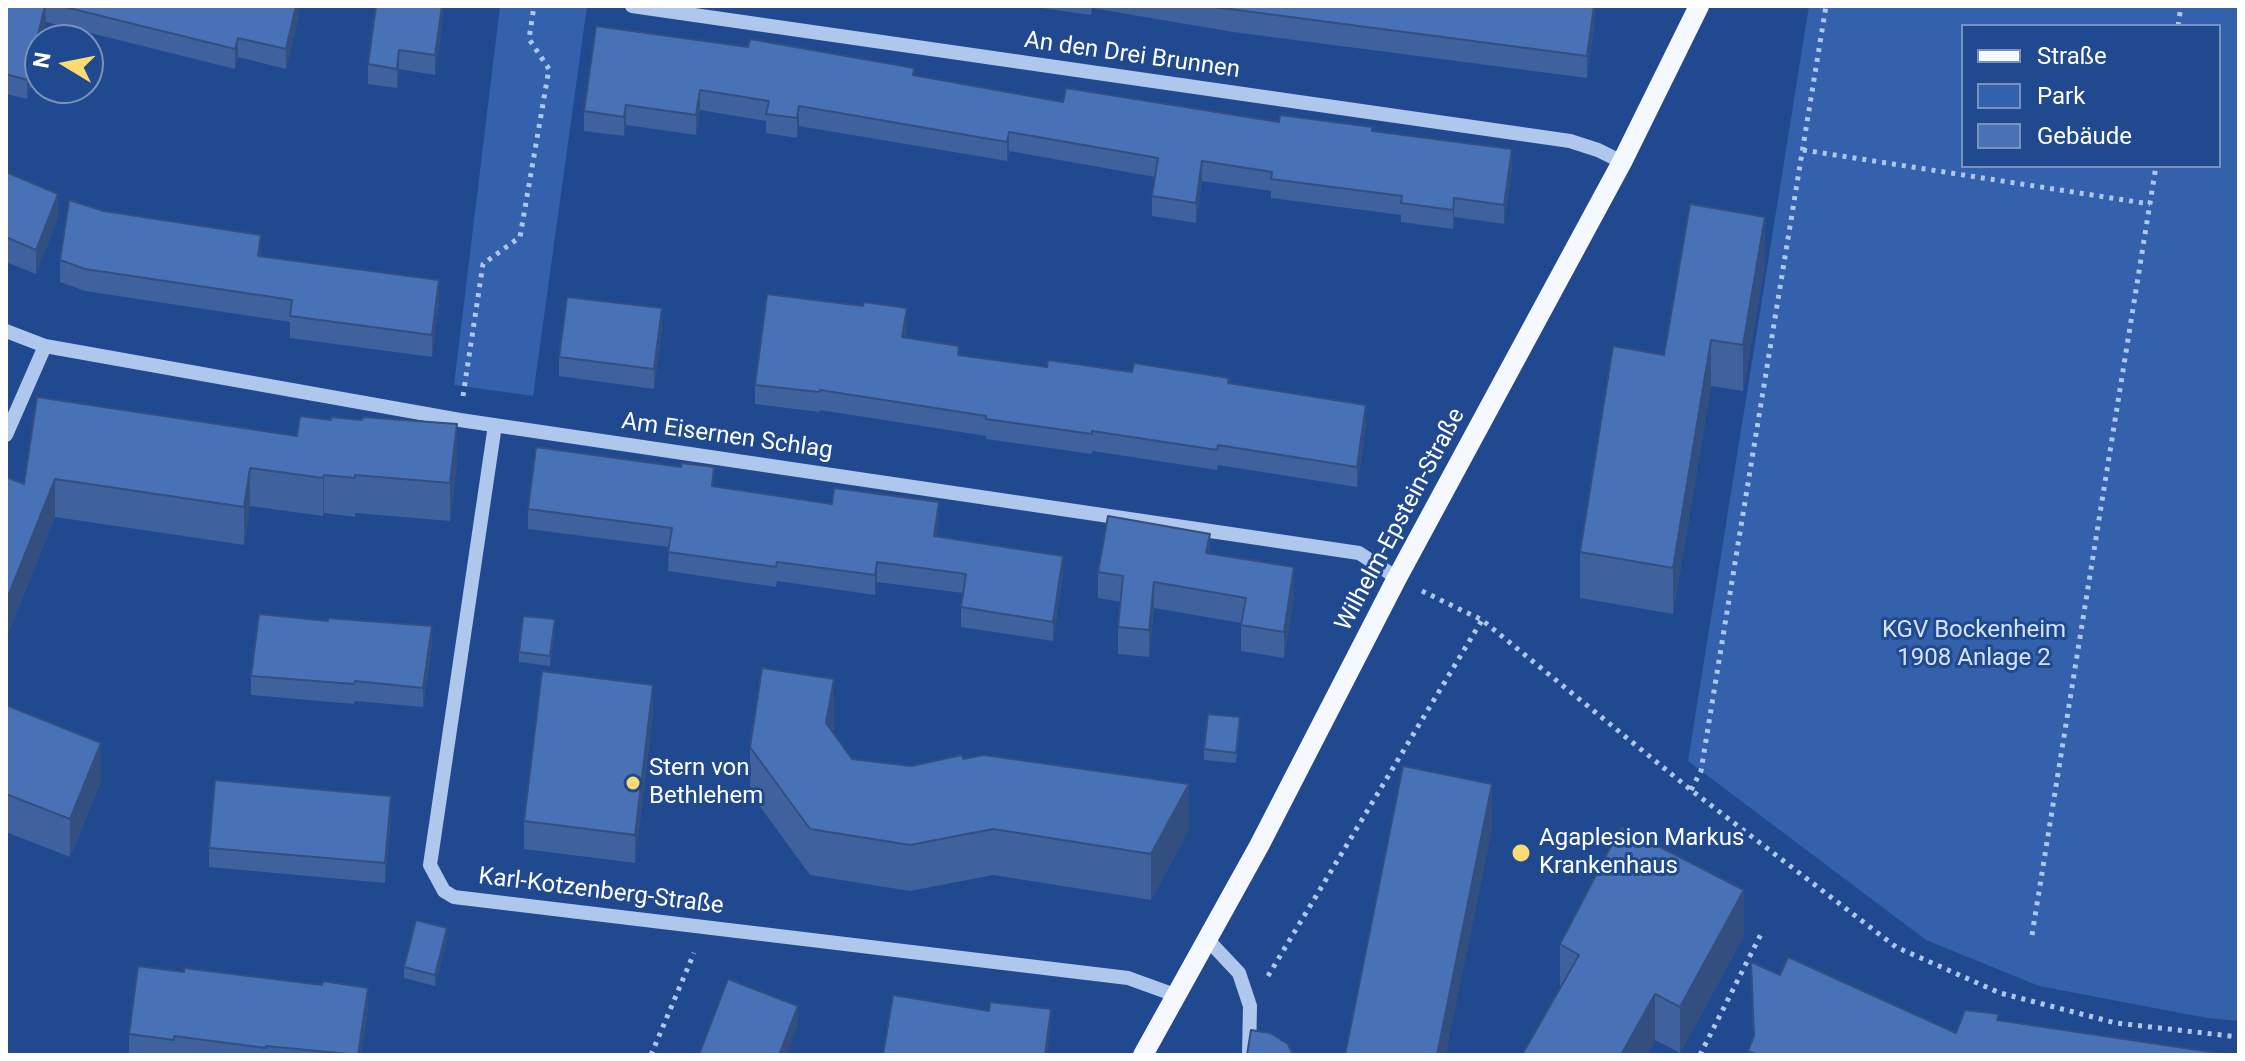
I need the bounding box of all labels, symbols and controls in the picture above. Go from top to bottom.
north arrow [24,24,104,104]
legend [1961,24,2221,168]
street label: An den Drei Brunnen [1022,27,1242,85]
text: Straße [2037,42,2107,70]
text: N [28,50,56,70]
text: Park [2037,82,2085,110]
text: Gebäude [2037,122,2132,150]
street label: Wilhelm-Epstein-Straße [1330,404,1472,636]
street label: Am Eisernen Schlag [620,408,834,466]
park label: KGV Bockenheim 1908 Anlage 2 [1882,617,2066,673]
place label: Stern von Bethlehem [649,755,763,811]
marker: Stern von Bethlehem [624,774,642,792]
place label: Agaplesion Markus Krankenhaus [1539,825,1744,881]
marker: Agaplesion Markus Krankenhaus [1510,842,1532,864]
street label: Karl-Kotzenberg-Straße [477,863,725,921]

